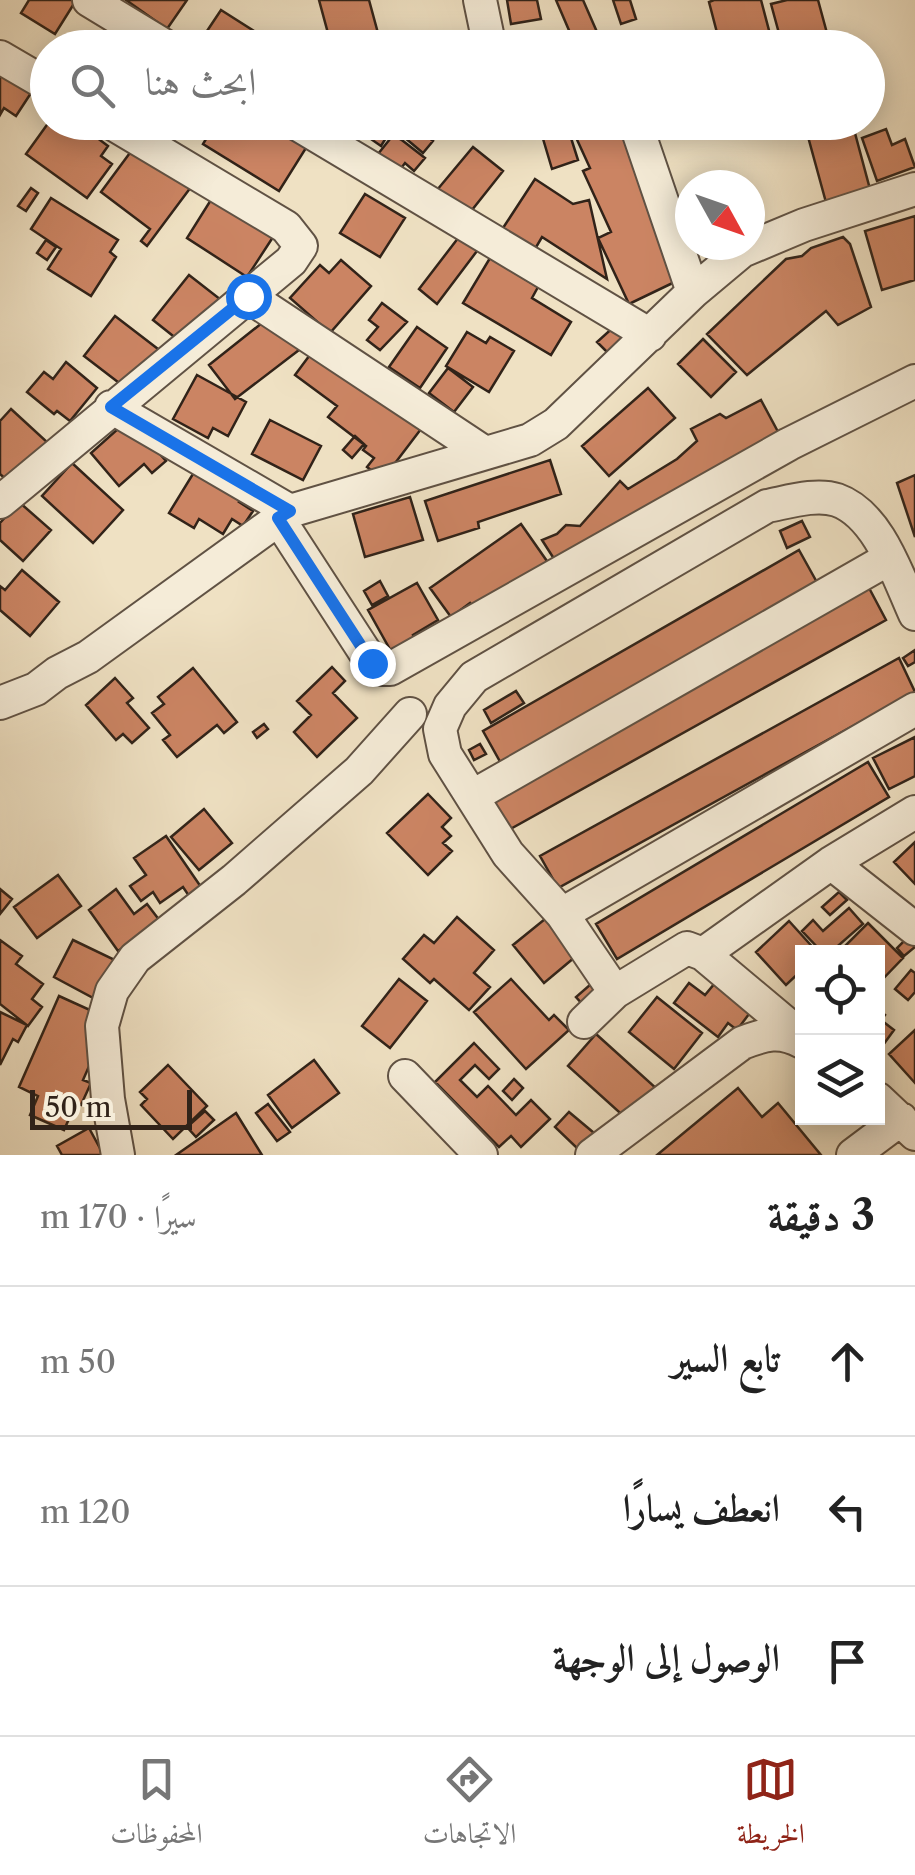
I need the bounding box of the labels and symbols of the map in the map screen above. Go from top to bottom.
north arrow [675,170,765,260]
route start [226,274,272,320]
route end [350,641,396,687]
scale bar [30,1085,192,1130]

